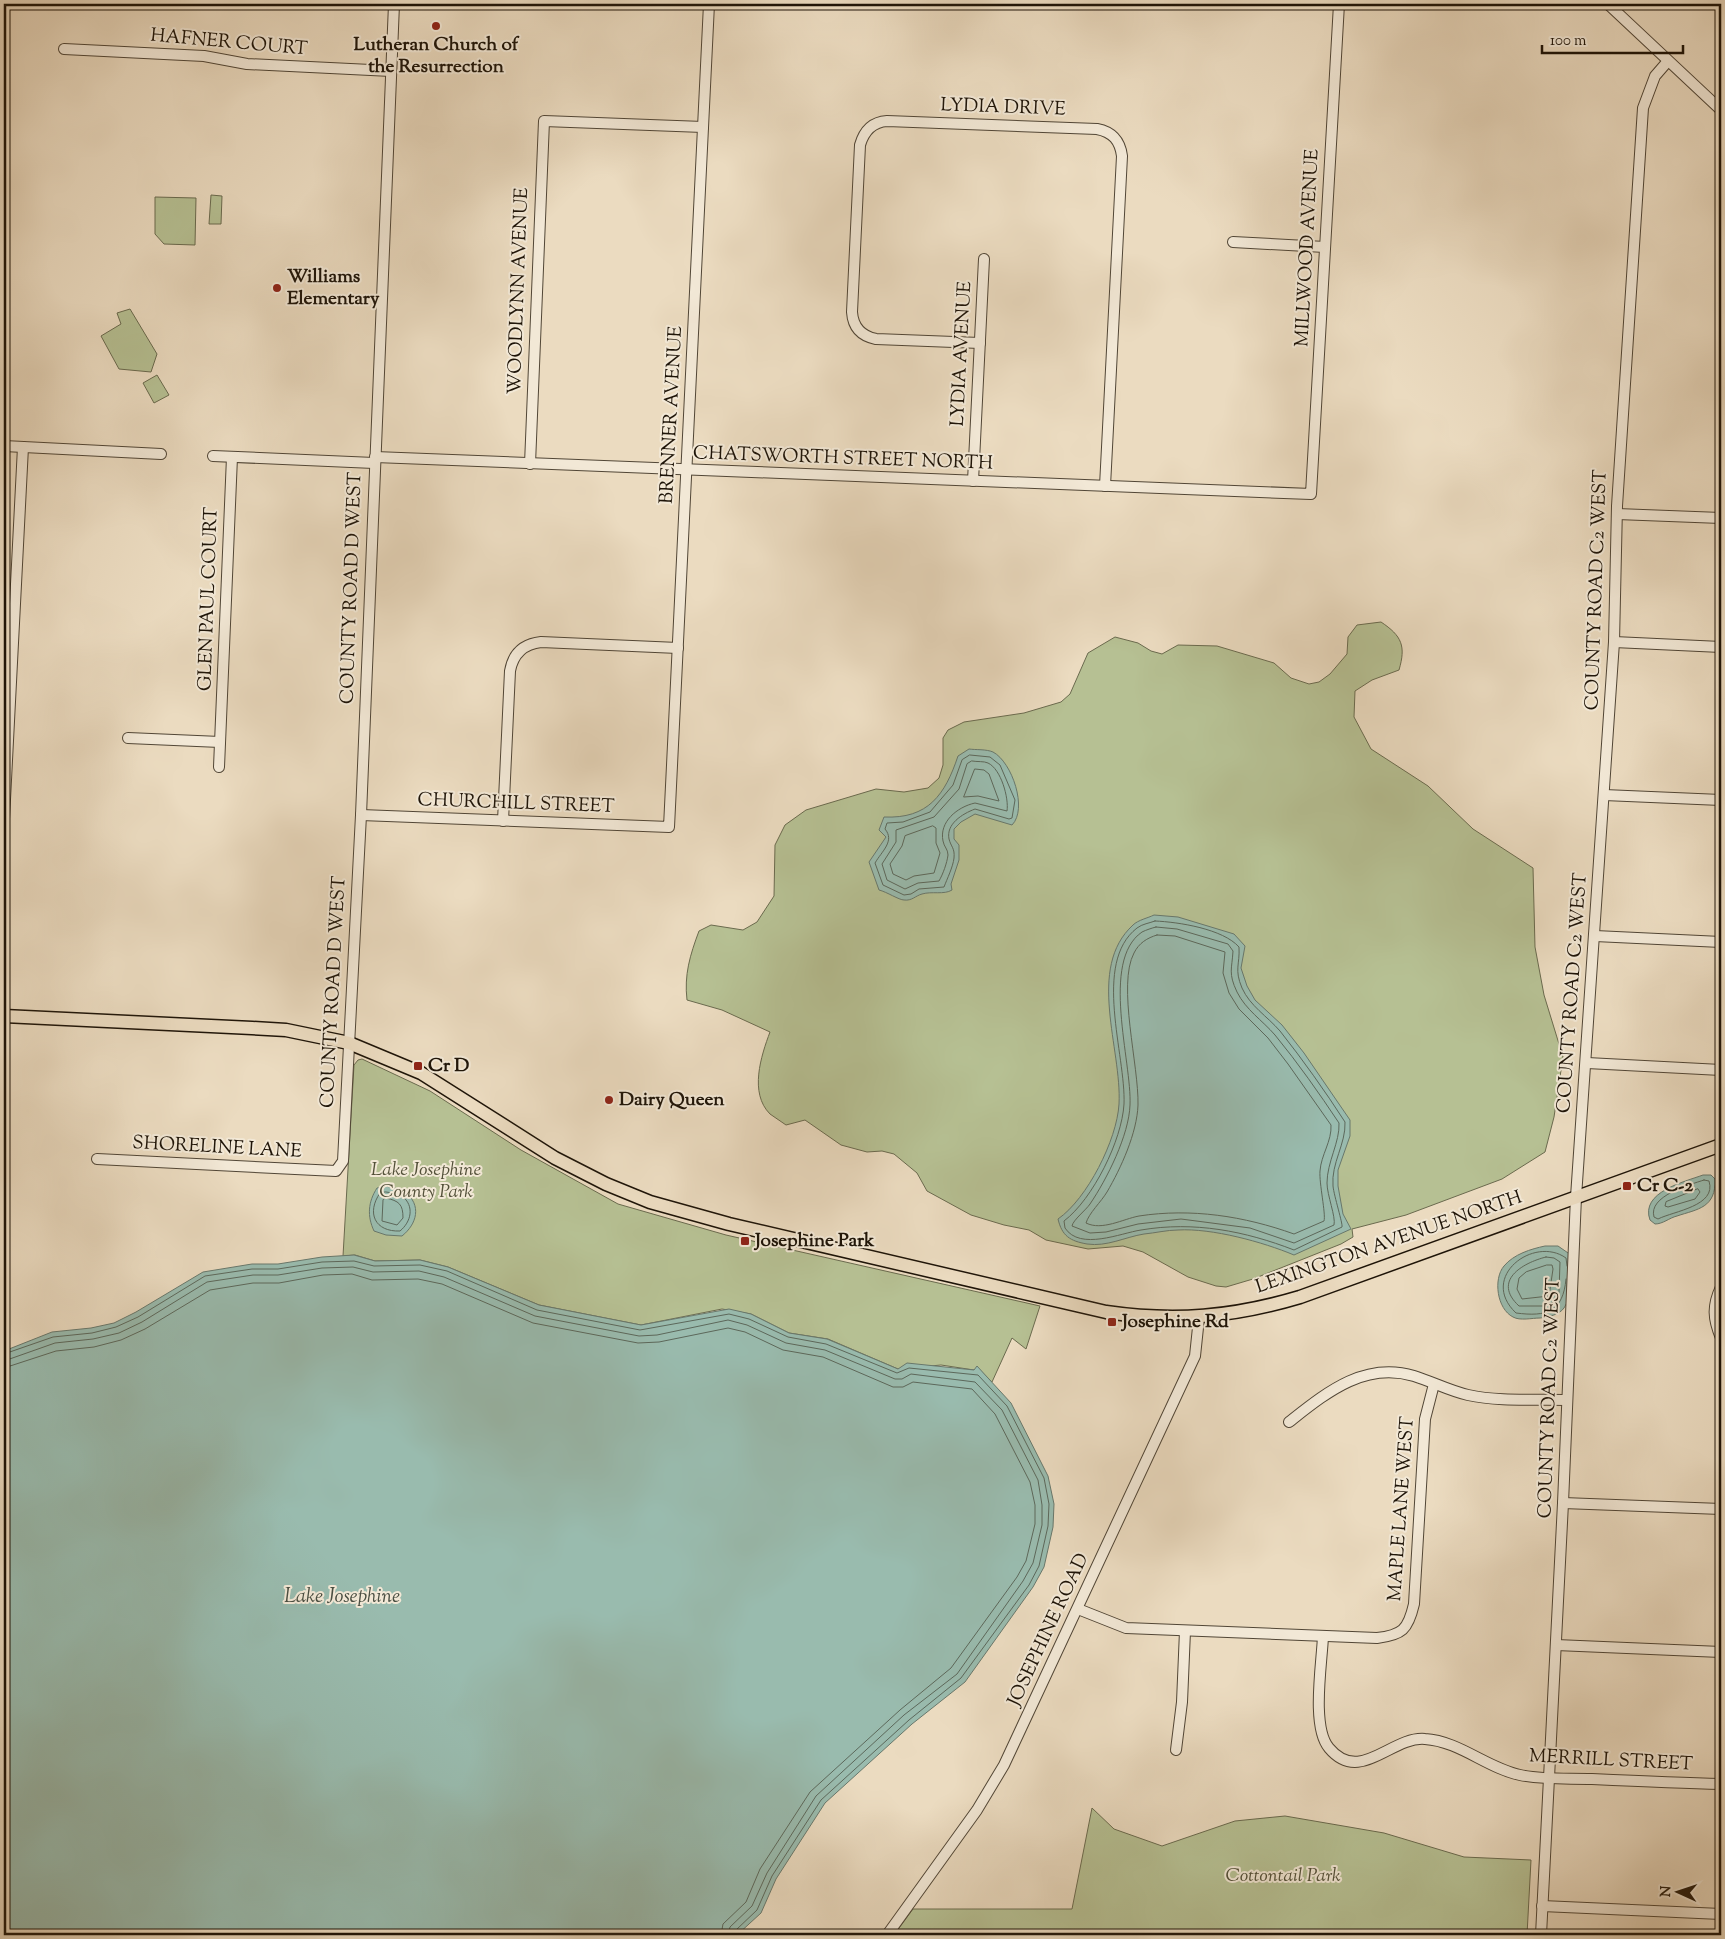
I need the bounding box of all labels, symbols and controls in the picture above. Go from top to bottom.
marker: Lutheran Church of the Resurrection [430,20,442,32]
scale bar [1542,22,1684,54]
street label: HAFNER COURT [149,23,309,63]
text: 100 m [1550,31,1587,52]
place label: Lutheran Church of the Resurrection [354,32,520,81]
street label: LYDIA DRIVE [940,92,1067,124]
street label: MILLWOOD AVENUE [1289,148,1327,348]
street label: WOODLYNN AVENUE [502,187,536,395]
place label: Williams Elementary [287,264,380,313]
street label: LYDIA AVENUE [945,280,979,427]
marker: Williams Elementary [271,282,283,294]
street label: BRENNER AVENUE [654,325,690,505]
street label: CHATSWORTH STREET NORTH [693,440,993,478]
street label: COUNTY ROAD C2 WEST [1579,469,1615,711]
street label: COUNTY ROAD D WEST [334,471,370,705]
street label: GLEN PAUL COURT [192,506,226,692]
street label: CHURCHILL STREET [417,787,615,821]
street label: COUNTY ROAD C2 WEST [1551,872,1595,1114]
street label: COUNTY ROAD D WEST [314,875,354,1109]
place label: Cr D [428,1053,469,1080]
marker: Cr D [412,1060,424,1072]
place label: Dairy Queen [619,1087,725,1114]
marker: Dairy Queen [603,1094,615,1106]
street label: SHORELINE LANE [132,1130,303,1166]
park label: Lake Josephine County Park [371,1157,482,1206]
place label: Cr C-2 [1637,1173,1693,1200]
marker: Cr C-2 [1621,1180,1633,1192]
street label: LEXINGTON AVENUE NORTH [1252,1185,1526,1301]
place label: Josephine Park [753,1228,875,1255]
marker: Josephine Park [739,1235,751,1247]
street label: COUNTY ROAD C2 WEST [1532,1277,1568,1519]
place label: Josephine Rd [1120,1309,1229,1336]
marker: Josephine Rd [1106,1316,1118,1328]
street label: MAPLE LANE WEST [1382,1416,1422,1602]
street label: JOSEPHINE ROAD [1001,1549,1096,1712]
water label: Lake Josephine [284,1583,400,1612]
street label: MERRILL STREET [1528,1743,1694,1779]
park label: Cottontail Park [1225,1863,1341,1890]
north arrow [1652,1866,1702,1916]
text: N [1657,1885,1677,1898]

